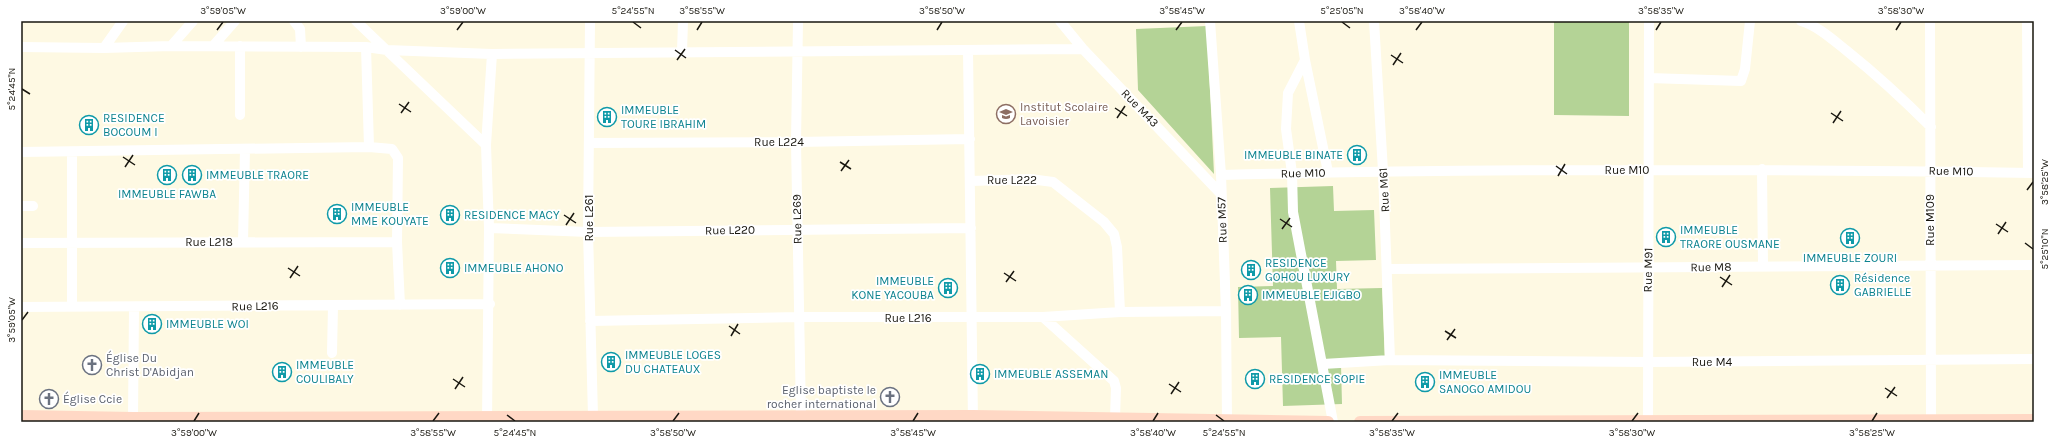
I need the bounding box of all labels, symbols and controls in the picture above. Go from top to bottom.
text: 3°59'05"W [200,5,246,17]
text: 3°59'00"W [440,5,486,17]
text: 5°24'55"N [612,5,654,17]
text: 3°58'55"W [679,5,725,17]
text: 3°58'50"W [919,5,965,17]
text: 3°58'45"W [1159,5,1205,17]
text: 5°25'05"N [1320,5,1364,17]
text: 3°58'40"W [1399,5,1445,17]
text: 3°58'35"W [1638,5,1684,17]
text: 3°58'30"W [1878,5,1924,17]
text: 5°24'45"N [6,68,18,110]
street label: Rue M43 [1118,86,1162,130]
place label: Institut Scolaire Lavoisier [1020,100,1108,128]
place label: IMMEUBLE TOURE IBRAHIM [621,103,706,131]
school or university icon: Institut Scolaire Lavoisier [995,103,1017,125]
building icon: IMMEUBLE TOURE IBRAHIM [596,106,618,128]
place label: RESIDENCE BOCOUM I [103,111,165,139]
building icon: RESIDENCE BOCOUM I [78,114,100,136]
street label: Rue L224 [754,135,804,149]
building icon: IMMEUBLE BINATE [1346,144,1368,166]
place label: IMMEUBLE BINATE [1244,148,1343,162]
text: 3°58'25"W [2039,159,2051,205]
street label: Rue M10 [1605,163,1649,177]
building icon: IMMEUBLE FAWBA [156,164,178,186]
building icon: IMMEUBLE TRAORE [181,164,203,186]
street label: Rue M10 [1928,164,1974,178]
street label: Rue M10 [1280,166,1326,180]
street label: Rue M61 [1376,167,1392,213]
place label: IMMEUBLE TRAORE [206,168,309,182]
street label: Rue L222 [987,173,1037,187]
place label: IMMEUBLE FAWBA [118,187,216,201]
street label: Rue L261 [582,194,596,242]
street label: Rue L269 [790,194,804,244]
street label: Rue M109 [1923,194,1937,246]
street label: Rue M57 [1214,196,1230,243]
place label: IMMEUBLE MME KOUYATE [351,200,429,228]
building icon: IMMEUBLE MME KOUYATE [326,203,348,225]
building icon: RESIDENCE MACY [439,204,461,226]
place label: RESIDENCE MACY [464,208,560,222]
street label: Rue L220 [705,223,755,237]
place label: IMMEUBLE TRAORE OUSMANE [1680,223,1780,251]
building icon: IMMEUBLE TRAORE OUSMANE [1655,226,1677,248]
building icon: IMMEUBLE ZOURI [1839,227,1861,249]
text: 5°25'10"N [2039,229,2051,269]
street label: Rue L218 [185,235,233,249]
street label: Rue M91 [1641,248,1655,292]
place label: IMMEUBLE ZOURI [1803,251,1897,265]
place label: RESIDENCE GOHOU LUXURY [1265,256,1350,284]
building icon: IMMEUBLE AHONO [439,257,461,279]
building icon: RESIDENCE GOHOU LUXURY [1240,259,1262,281]
street label: Rue M8 [1690,260,1732,274]
place label: IMMEUBLE AHONO [464,261,564,275]
place label: Résidence GABRIELLE [1854,271,1912,299]
place label: IMMEUBLE KONE YACOUBA [851,274,934,302]
building icon: Résidence GABRIELLE [1829,274,1851,296]
building icon: IMMEUBLE KONE YACOUBA [937,277,959,299]
building icon: IMMEUBLE EJIGBO [1237,284,1259,306]
place label: IMMEUBLE EJIGBO [1262,288,1361,302]
text: 3°59'05"W [6,297,18,343]
street label: Rue L216 [231,299,279,313]
street label: Rue L216 [884,311,932,325]
building icon: IMMEUBLE WOI [141,313,163,335]
place label: IMMEUBLE WOI [166,317,249,331]
place label: IMMEUBLE LOGES DU CHATEAUX [625,348,721,376]
place label: Église Du Christ D'Abidjan [106,350,194,379]
building icon: IMMEUBLE LOGES DU CHATEAUX [600,351,622,373]
church icon: Église Du Christ D'Abidjan [81,354,103,376]
street label: Rue M4 [1692,355,1733,369]
place label: IMMEUBLE COULIBALY [296,358,354,386]
building icon: IMMEUBLE COULIBALY [271,361,293,383]
building icon: IMMEUBLE ASSEMAN [969,363,991,385]
place label: IMMEUBLE ASSEMAN [994,367,1108,381]
building icon: RESIDENCE SOPIE [1244,368,1266,390]
place label: IMMEUBLE SANOGO AMIDOU [1439,368,1531,396]
building icon: IMMEUBLE SANOGO AMIDOU [1414,371,1436,393]
place label: RESIDENCE SOPIE [1269,372,1365,386]
place label: Eglise baptiste le rocher international [767,383,876,411]
church icon: Eglise baptiste le rocher international [879,386,901,408]
church icon: Église Ccie [38,388,60,410]
place label: Église Ccie [63,391,122,406]
text: 3°59'00"W [171,427,217,439]
text: 3°58'55"W [410,427,456,439]
text: 5°24'45"N [494,427,536,439]
text: 3°58'50"W [650,427,696,439]
text: 3°58'45"W [890,427,936,439]
text: 3°58'40"W [1130,427,1176,439]
text: 5°24'55"N [1203,427,1245,439]
text: 3°58'35"W [1369,427,1415,439]
text: 3°58'30"W [1609,427,1655,439]
text: 3°58'25"W [1849,427,1895,439]

